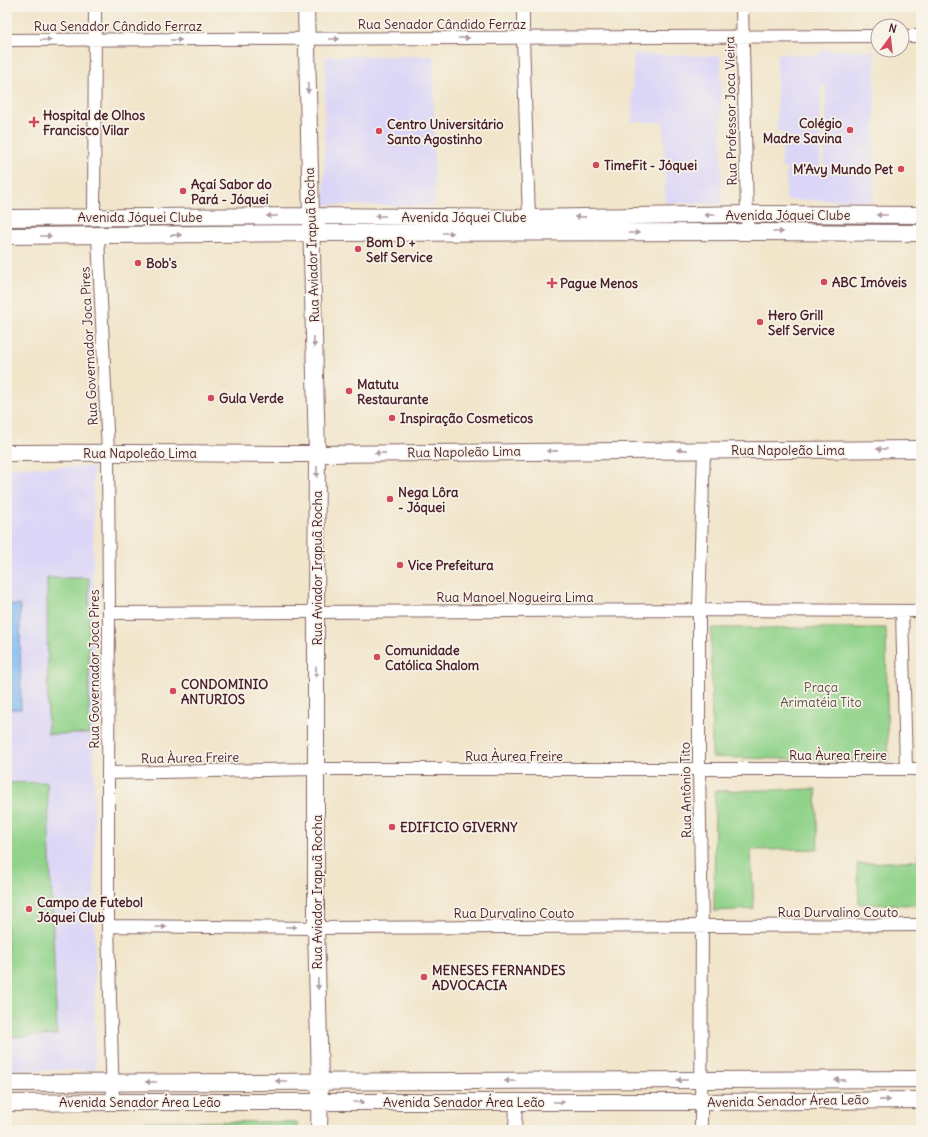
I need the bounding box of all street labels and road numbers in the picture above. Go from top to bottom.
street label: Rua Senador Cândido Ferraz [358,16,526,33]
street label: Rua Senador Cândido Ferraz [34,18,202,35]
street label: Rua Professor Joca Vieira [721,36,741,186]
street label: Rua Aviador Irapuã Rocha [301,167,323,323]
street label: Avenida Jóquei Clube [725,207,851,224]
street label: Avenida Jóquei Clube [77,209,203,226]
street label: Avenida Jóquei Clube [401,209,527,226]
street label: Rua Governador Joca Pires [76,266,102,426]
street label: Rua Napoleão Lima [731,442,845,459]
street label: Rua Napoleão Lima [407,443,521,461]
street label: Rua Napoleão Lima [83,445,197,462]
street label: Rua Aviador Irapuã Rocha [309,490,326,646]
street label: Rua Governador Joca Pires [86,589,103,749]
street label: Rua Manoel Nogueira Lima [436,589,594,606]
street label: Rua Antônio Tito [677,742,695,838]
street label: Rua Àurea Freire [789,746,887,764]
street label: Rua Àurea Freire [465,747,563,765]
street label: Rua Àurea Freire [141,748,239,767]
street label: Rua Aviador Irapuã Rocha [309,814,326,970]
street label: Rua Durvalino Couto [778,904,898,921]
street label: Rua Durvalino Couto [454,905,574,922]
street label: Avenida Senador Área Leão [707,1090,869,1111]
street label: Avenida Senador Área Leão [59,1093,221,1111]
street label: Avenida Senador Área Leão [383,1093,545,1111]

